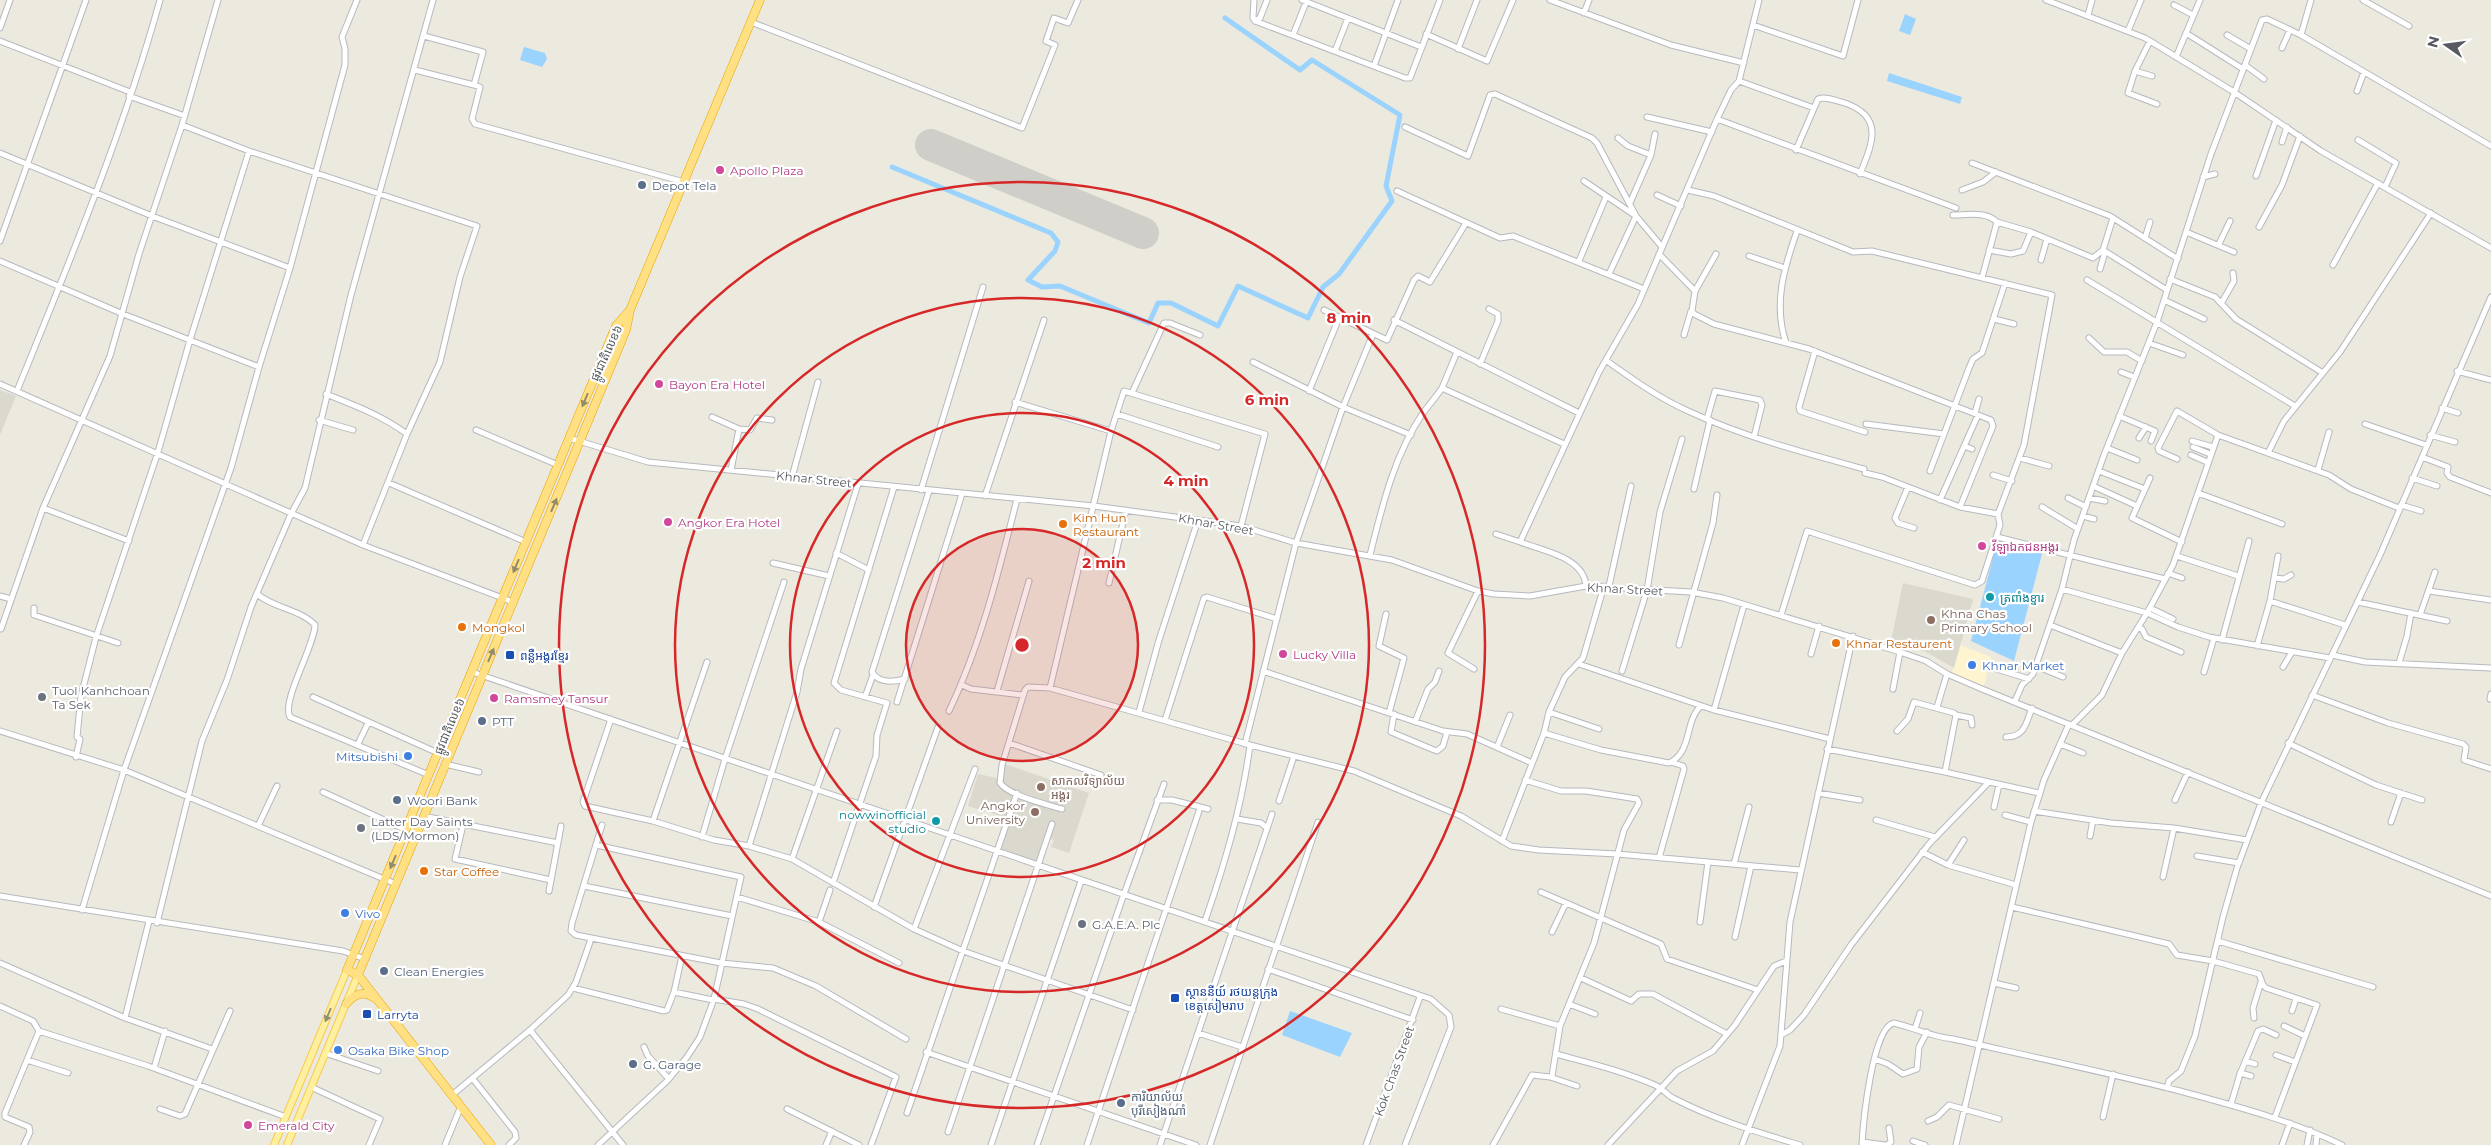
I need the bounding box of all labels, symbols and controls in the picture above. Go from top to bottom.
north arrow [2421,20,2471,70]
text: N [2423,34,2443,50]
place label: Apollo Plaza [730,163,804,178]
marker: Apollo Plaza [714,164,726,176]
place label: Depot Tela [652,178,717,193]
marker: Depot Tela [636,179,648,191]
text: 8 min [1327,308,1371,327]
street label: ផ្លូវជាតិលេខ៦ [587,323,629,385]
place label: Bayon Era Hotel [669,377,765,392]
marker: Bayon Era Hotel [653,378,665,390]
text: 6 min [1245,390,1289,409]
one-way arrow [581,393,589,408]
street label: Khnar Street [775,468,853,490]
text: 4 min [1163,471,1209,490]
one-way arrow [550,498,558,512]
place label: Kim Hun Restaurant [1073,510,1139,539]
street label: Khnar Street [1177,510,1255,538]
place label: Angkor Era Hotel [678,515,780,530]
marker: Angkor Era Hotel [662,516,674,528]
marker: Kim Hun Restaurant [1057,518,1069,530]
place label: វីឡាឯកជនអង្គរ [1992,539,2059,554]
marker: វីឡាឯកជនអង្គរ [1976,540,1988,552]
text: 2 min [1082,553,1126,572]
one-way arrow [511,559,519,573]
street label: Khnar Street [1587,580,1664,598]
place label: ត្រពាំងខ្នារ [2000,590,2045,605]
marker: ត្រពាំងខ្នារ [1984,591,1996,603]
place label: Khna Chas Primary School [1941,606,2032,635]
marker: Khna Chas Primary School [1925,614,1937,626]
place label: Mongkol [472,620,525,635]
marker: Mongkol [456,621,468,633]
centre of rings [1013,636,1031,654]
place label: Khnar Restaurent [1846,636,1952,651]
marker: Khnar Restaurent [1830,637,1842,649]
one-way arrow [487,647,495,662]
place label: Lucky Villa [1293,647,1356,662]
place label: ពន្លឺអង្គរខ្មែរ [520,648,569,663]
marker: Lucky Villa [1277,648,1289,660]
marker: ពន្លឺអង្គរខ្មែរ [504,649,516,661]
place label: Khnar Market [1982,658,2064,673]
marker: Khnar Market [1966,659,1978,671]
place label: Tuol Kanhchoan Ta Sek [52,683,150,712]
marker: Tuol Kanhchoan Ta Sek [36,691,48,703]
place label: Ramsmey Tansur [504,691,608,706]
marker: Ramsmey Tansur [488,692,500,704]
street label: ផ្លូវជាតិលេខ៦ [430,695,471,758]
place label: PTT [492,714,514,729]
marker: PTT [476,715,488,727]
place label: Mitsubishi [336,749,398,764]
marker: Mitsubishi [402,750,414,762]
place label: សាកលវិទ្យាល័យ អង្គរ [1051,773,1125,802]
marker: សាកលវិទ្យាល័យ អង្គរ [1035,781,1047,793]
place label: Woori Bank [407,793,478,808]
marker: Woori Bank [391,794,403,806]
place label: Angkor University [966,798,1025,827]
marker: Angkor University [1029,806,1041,818]
place label: nowwinofficial studio [839,807,926,836]
place label: Latter Day Saints (LDS/Mormon) [371,814,473,843]
marker: nowwinofficial studio [930,815,942,827]
marker: Latter Day Saints (LDS/Mormon) [355,822,367,834]
one-way arrow [388,854,396,869]
place label: Star Coffee [434,864,499,879]
marker: Star Coffee [418,865,430,877]
place label: Vivo [355,906,380,921]
marker: Vivo [339,907,351,919]
place label: G.A.E.A. Plc [1092,917,1161,932]
marker: G.A.E.A. Plc [1076,918,1088,930]
place label: Clean Energies [394,964,484,979]
marker: Clean Energies [378,965,390,977]
place label: ស្ថាននីយ៍ រថយន្តក្រុង ខេត្តសៀមរាប [1185,984,1278,1013]
marker: ស្ថាននីយ៍ រថយន្តក្រុង ខេត្តសៀមរាប [1169,992,1181,1004]
place label: Larryta [377,1007,419,1022]
one-way arrow [324,1008,332,1023]
marker: Larryta [361,1008,373,1020]
street label: Kok Chas Street [1371,1024,1417,1118]
place label: Osaka Bike Shop [348,1043,449,1058]
marker: Osaka Bike Shop [332,1044,344,1056]
place label: G. Garage [643,1057,701,1072]
marker: G. Garage [627,1058,639,1070]
place label: ការិយាល័យ បុរីសៀងណាំ [1131,1089,1186,1118]
marker: ការិយាល័យ បុរីសៀងណាំ [1115,1097,1127,1109]
place label: Emerald City [258,1118,335,1133]
marker: Emerald City [242,1119,254,1131]

